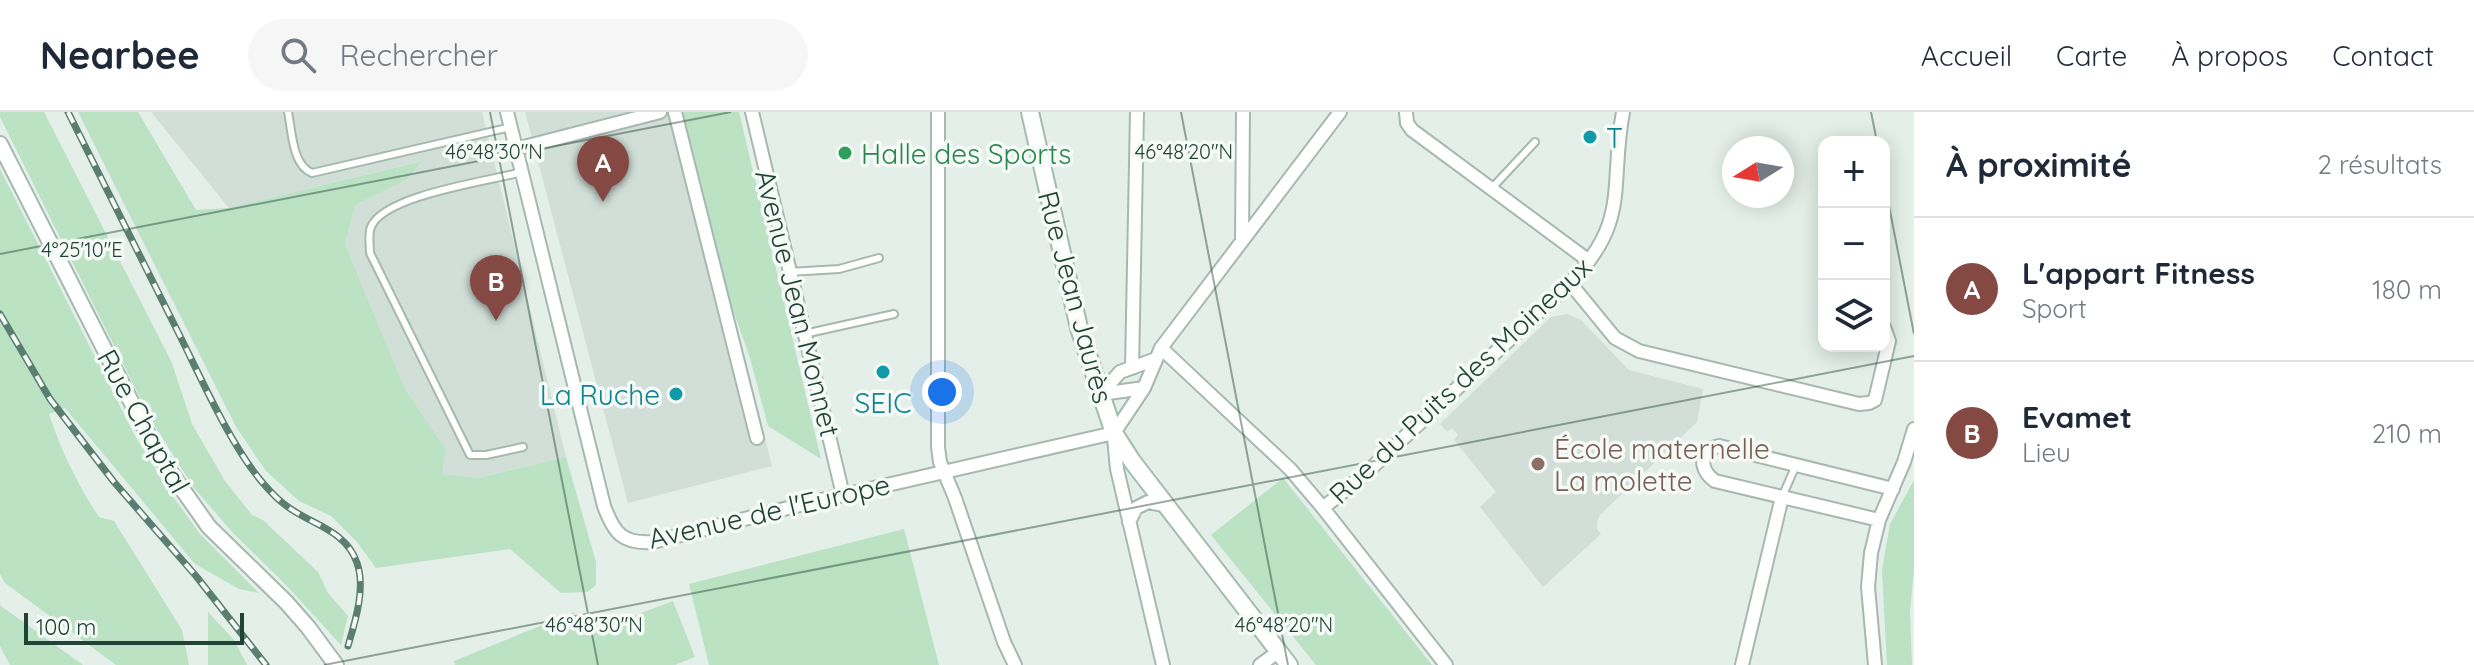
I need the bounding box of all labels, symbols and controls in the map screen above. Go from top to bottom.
search box [248,19,808,91]
text: Nearbee [40,31,200,79]
icon: search [276,33,320,77]
text: Rechercher [340,36,498,74]
text: Accueil [1921,38,2012,73]
text: Carte [2056,38,2127,73]
text: À propos [2171,38,2288,73]
text: Contact [2332,38,2434,73]
place label: T [1606,120,1623,155]
marker: T [1581,128,1599,146]
pin: A [577,136,629,202]
place label: Halle des Sports [861,136,1071,171]
north arrow [1722,136,1794,208]
map controls [1818,136,1890,352]
button: + [1818,136,1890,208]
text: 46°48'30"N [445,139,543,164]
text: 46°48'20"N [1135,139,1233,164]
text: À proximité [1946,143,2132,186]
marker: Halle des Sports [836,144,854,162]
text: 2 résultats [2317,148,2442,181]
street label: Avenue Jean Monnet [748,166,848,440]
street label: Rue Jean Jaurès [1031,187,1121,407]
button: − [1818,208,1890,280]
text: 4°25'10"E [41,237,123,262]
street label: Rue du Puits des Moineaux [1322,249,1598,511]
text: L'appart Fitness [2022,254,2255,292]
pin: B [470,255,522,321]
text: A [1964,273,1980,306]
text: 180 m [2372,273,2442,306]
button: layers [1818,280,1890,352]
text: Sport [2022,292,2087,325]
street label: Rue Chaptal [90,343,198,499]
marker: SEIC [874,363,892,381]
your location [922,372,962,412]
place label: La Ruche [540,377,660,412]
marker: La Ruche [667,385,685,403]
place label: SEIC [855,385,911,420]
text: Evamet [2022,398,2132,436]
text: B [1963,417,1981,450]
text: 210 m [2372,417,2442,450]
place label: École maternelle La molette [1554,431,1770,498]
text: Lieu [2022,436,2071,469]
marker: École maternelle La molette [1529,455,1547,473]
street label: Avenue de l'Europe [645,466,893,556]
scale bar [24,609,244,645]
text: 46°48'30"N [545,612,643,637]
text: 46°48'20"N [1235,612,1333,637]
text: 100 m [36,613,96,641]

